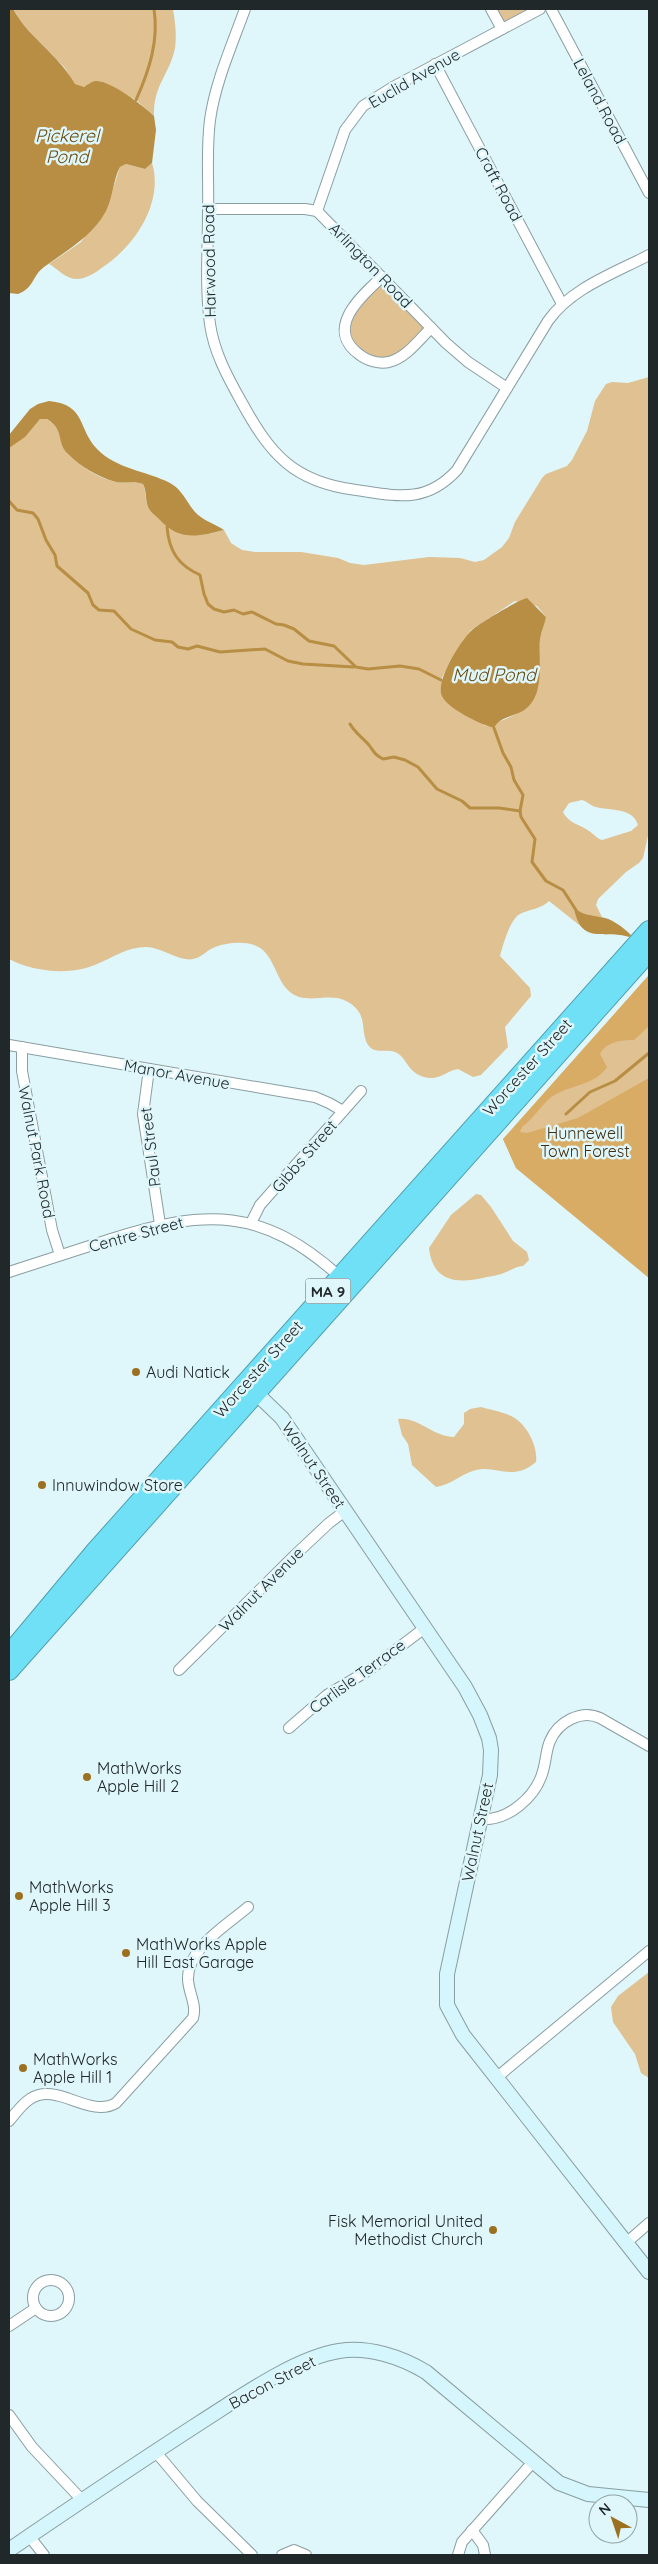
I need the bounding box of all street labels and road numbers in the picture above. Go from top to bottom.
street label: Euclid Avenue [365,44,463,112]
street label: Leland Road [569,55,631,147]
street label: Craft Road [471,143,527,225]
street label: Harwood Road [198,204,220,318]
street label: Arlington Road [325,218,417,312]
street label: Worcester Street [478,1014,576,1120]
street label: Manor Avenue [123,1055,231,1093]
street label: Walnut Park Road [14,1084,60,1220]
street label: Paul Street [135,1106,165,1188]
street label: Gibbs Street [267,1116,341,1196]
street label: Centre Street [87,1212,185,1256]
road number: MA 9 [306,1278,350,1304]
street label: Worcester Street [209,1316,307,1422]
street label: Walnut Street [278,1418,350,1512]
street label: Walnut Avenue [214,1542,308,1636]
street label: Carlisle Terrace [305,1634,409,1718]
street label: Walnut Street [457,1781,497,1883]
street label: Bacon Street [225,2351,319,2413]

